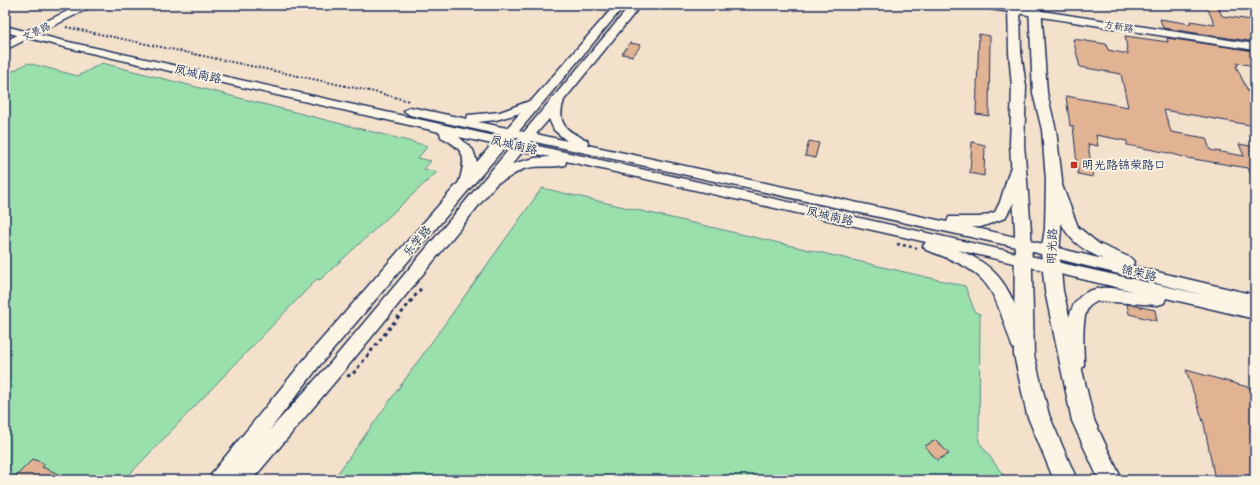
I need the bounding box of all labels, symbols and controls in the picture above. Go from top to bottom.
street label: 方新路 [1103,19,1135,35]
street label: 文景路 [20,20,53,44]
street label: 凤城南路 [173,62,223,87]
street label: 凤城南路 [489,133,539,158]
place label: 明光路锦荣路口 [1082,158,1166,173]
marker: 明光路锦荣路口 [1069,160,1079,170]
street label: 凤城南路 [805,204,855,229]
street label: 乐学路 [400,223,435,260]
street label: 明光路 [1044,228,1061,264]
street label: 锦荣路 [1120,262,1158,285]

